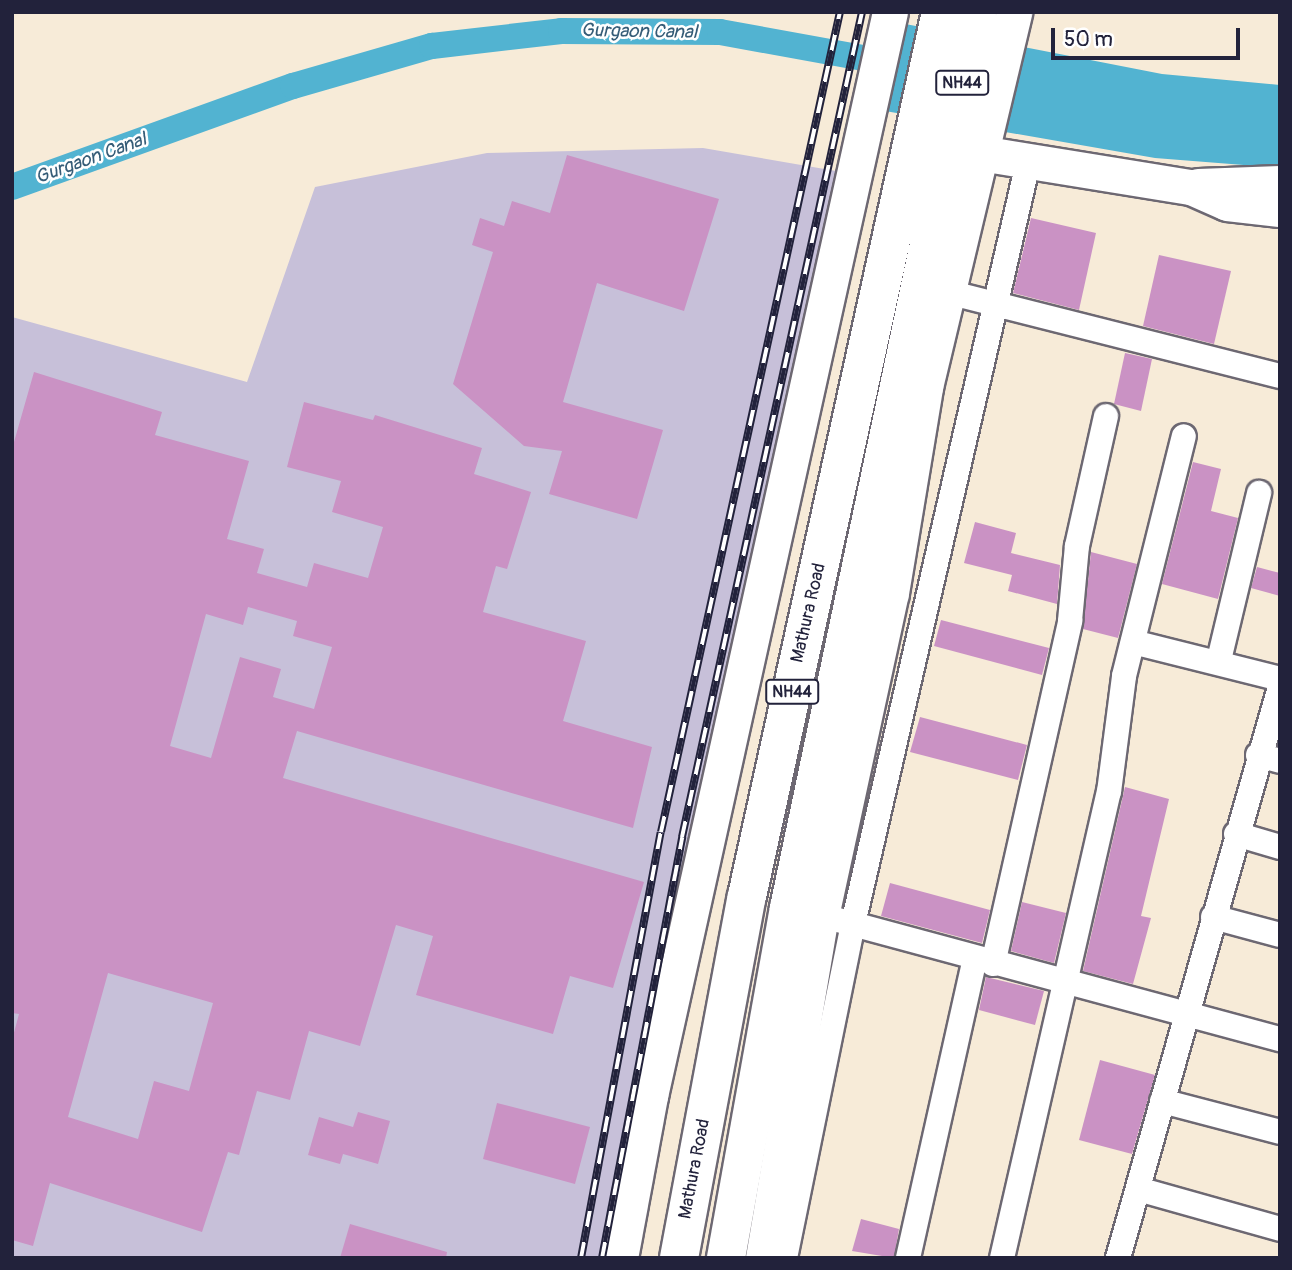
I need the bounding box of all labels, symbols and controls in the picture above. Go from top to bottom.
scale bar [1054,14,1243,58]
water label: Gurgaon Canal [581,20,697,44]
text: 50 m [1064,26,1113,53]
road number: NH44 [934,71,990,96]
water label: Gurgaon Canal [32,128,150,190]
street label: Mathura Road [787,561,831,665]
road number: NH44 [764,680,820,705]
street label: Mathura Road [675,1117,715,1221]

